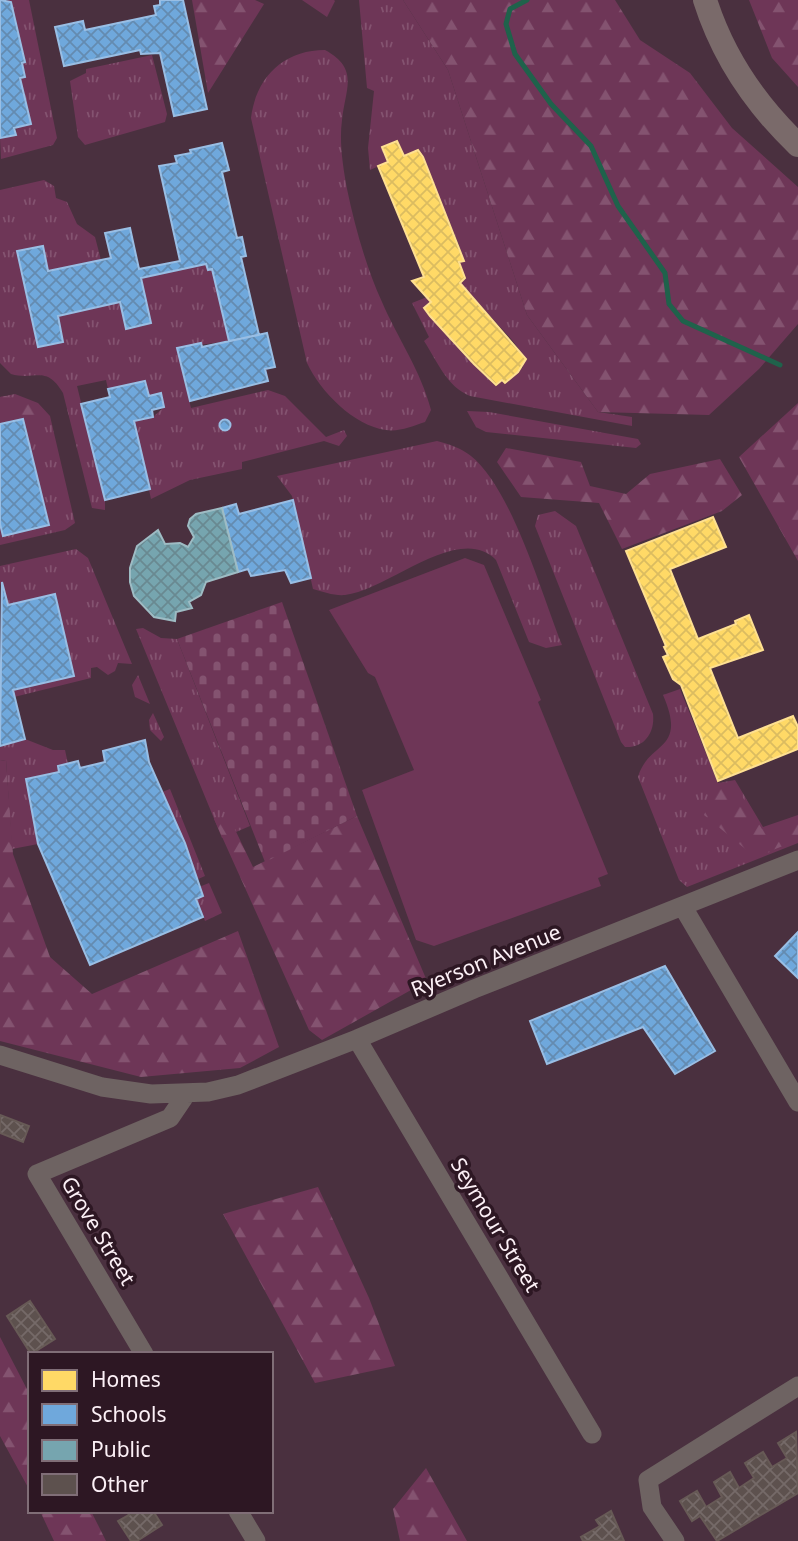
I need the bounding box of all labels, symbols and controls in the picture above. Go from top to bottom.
street label: Ryerson Avenue [407,917,565,1003]
street label: Seymour Street [445,1152,547,1297]
street label: Grove Street [55,1171,143,1291]
legend [28,1352,273,1513]
text: Homes [91,1365,161,1393]
text: Schools [91,1400,166,1428]
text: Public [91,1435,151,1463]
text: Other [91,1470,149,1498]

